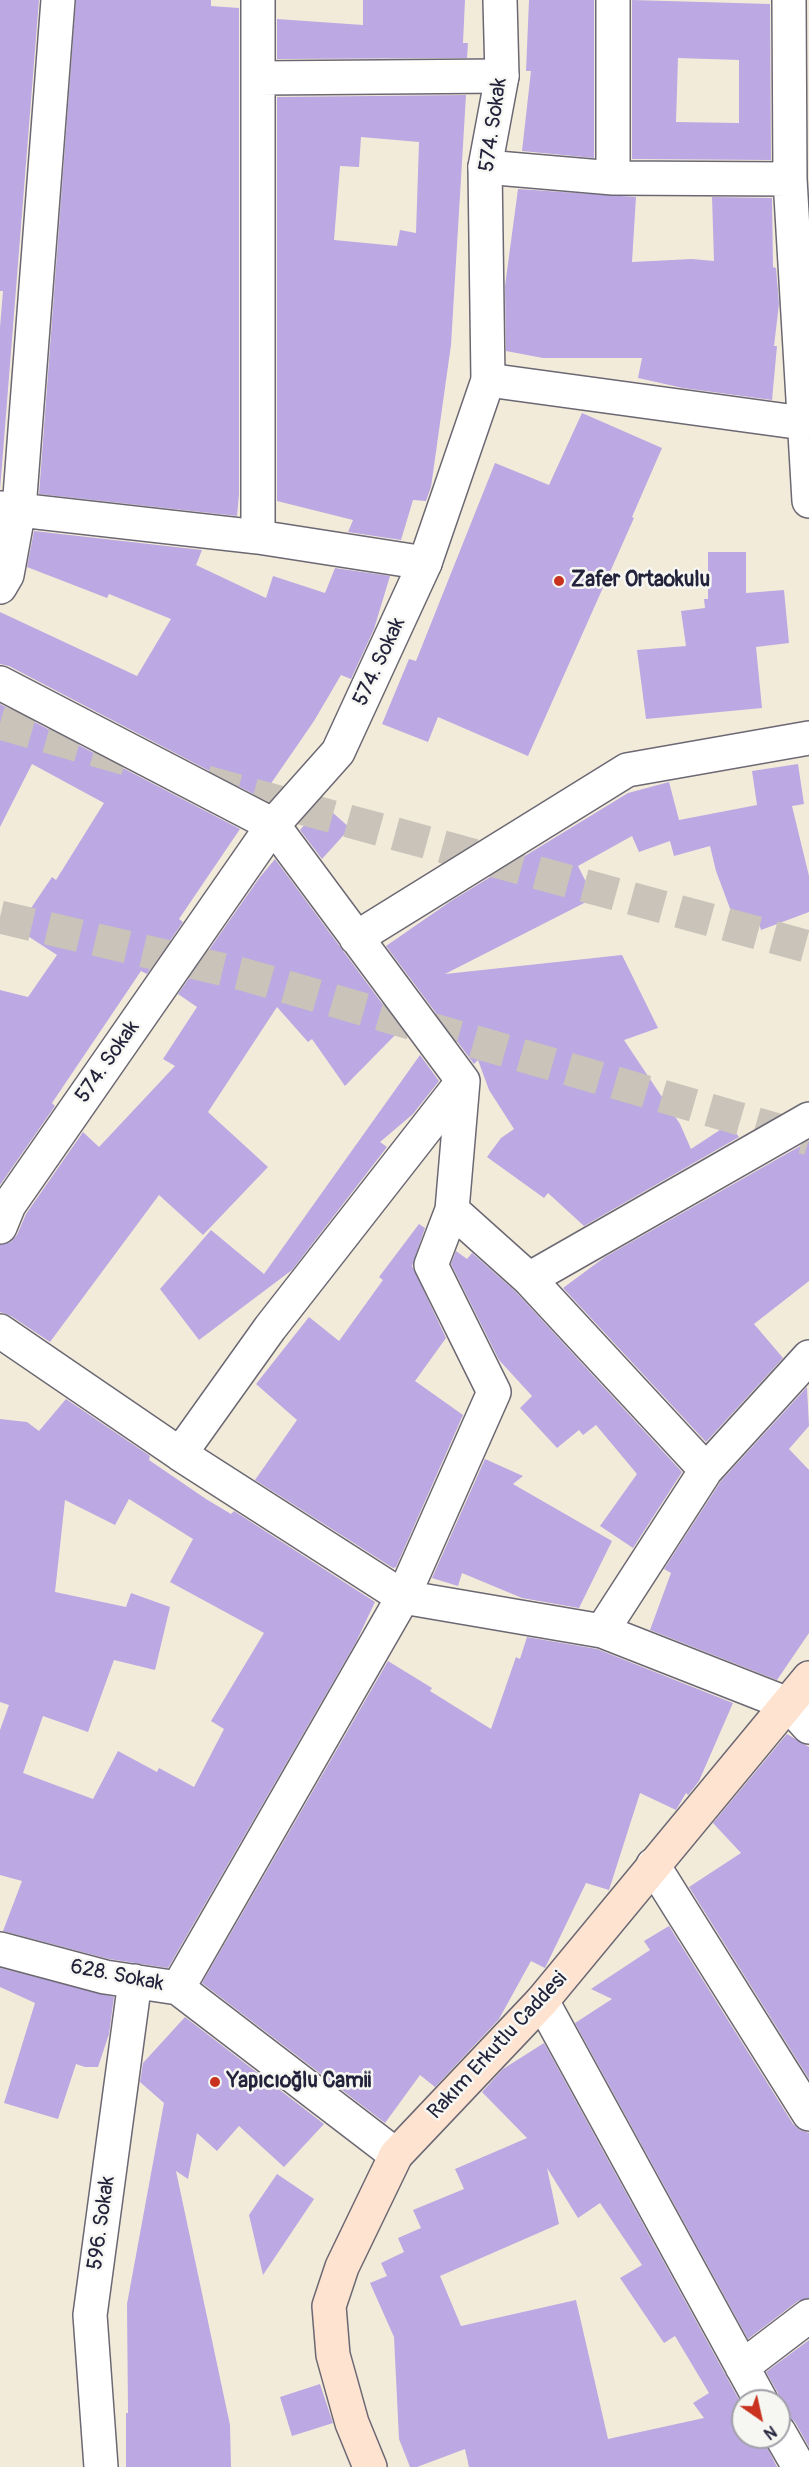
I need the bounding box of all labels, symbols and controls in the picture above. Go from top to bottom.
street label: 574. Sokak [475,76,513,174]
place label: Zafer Ortaokulu [571,568,710,594]
marker: Zafer Ortaokulu [552,574,566,588]
street label: 574. Sokak [349,614,411,710]
street label: 574. Sokak [71,1016,145,1108]
street label: 628. Sokak [68,1955,166,1997]
street label: Rakım Erkutlu Caddesi [423,1967,573,2125]
place label: Yapıcıoğlu Camii [227,2069,371,2095]
marker: Yapıcıoğlu Camii [208,2075,222,2089]
street label: 596. Sokak [83,2175,121,2271]
north arrow [731,2389,791,2449]
text: N [760,2421,780,2444]

